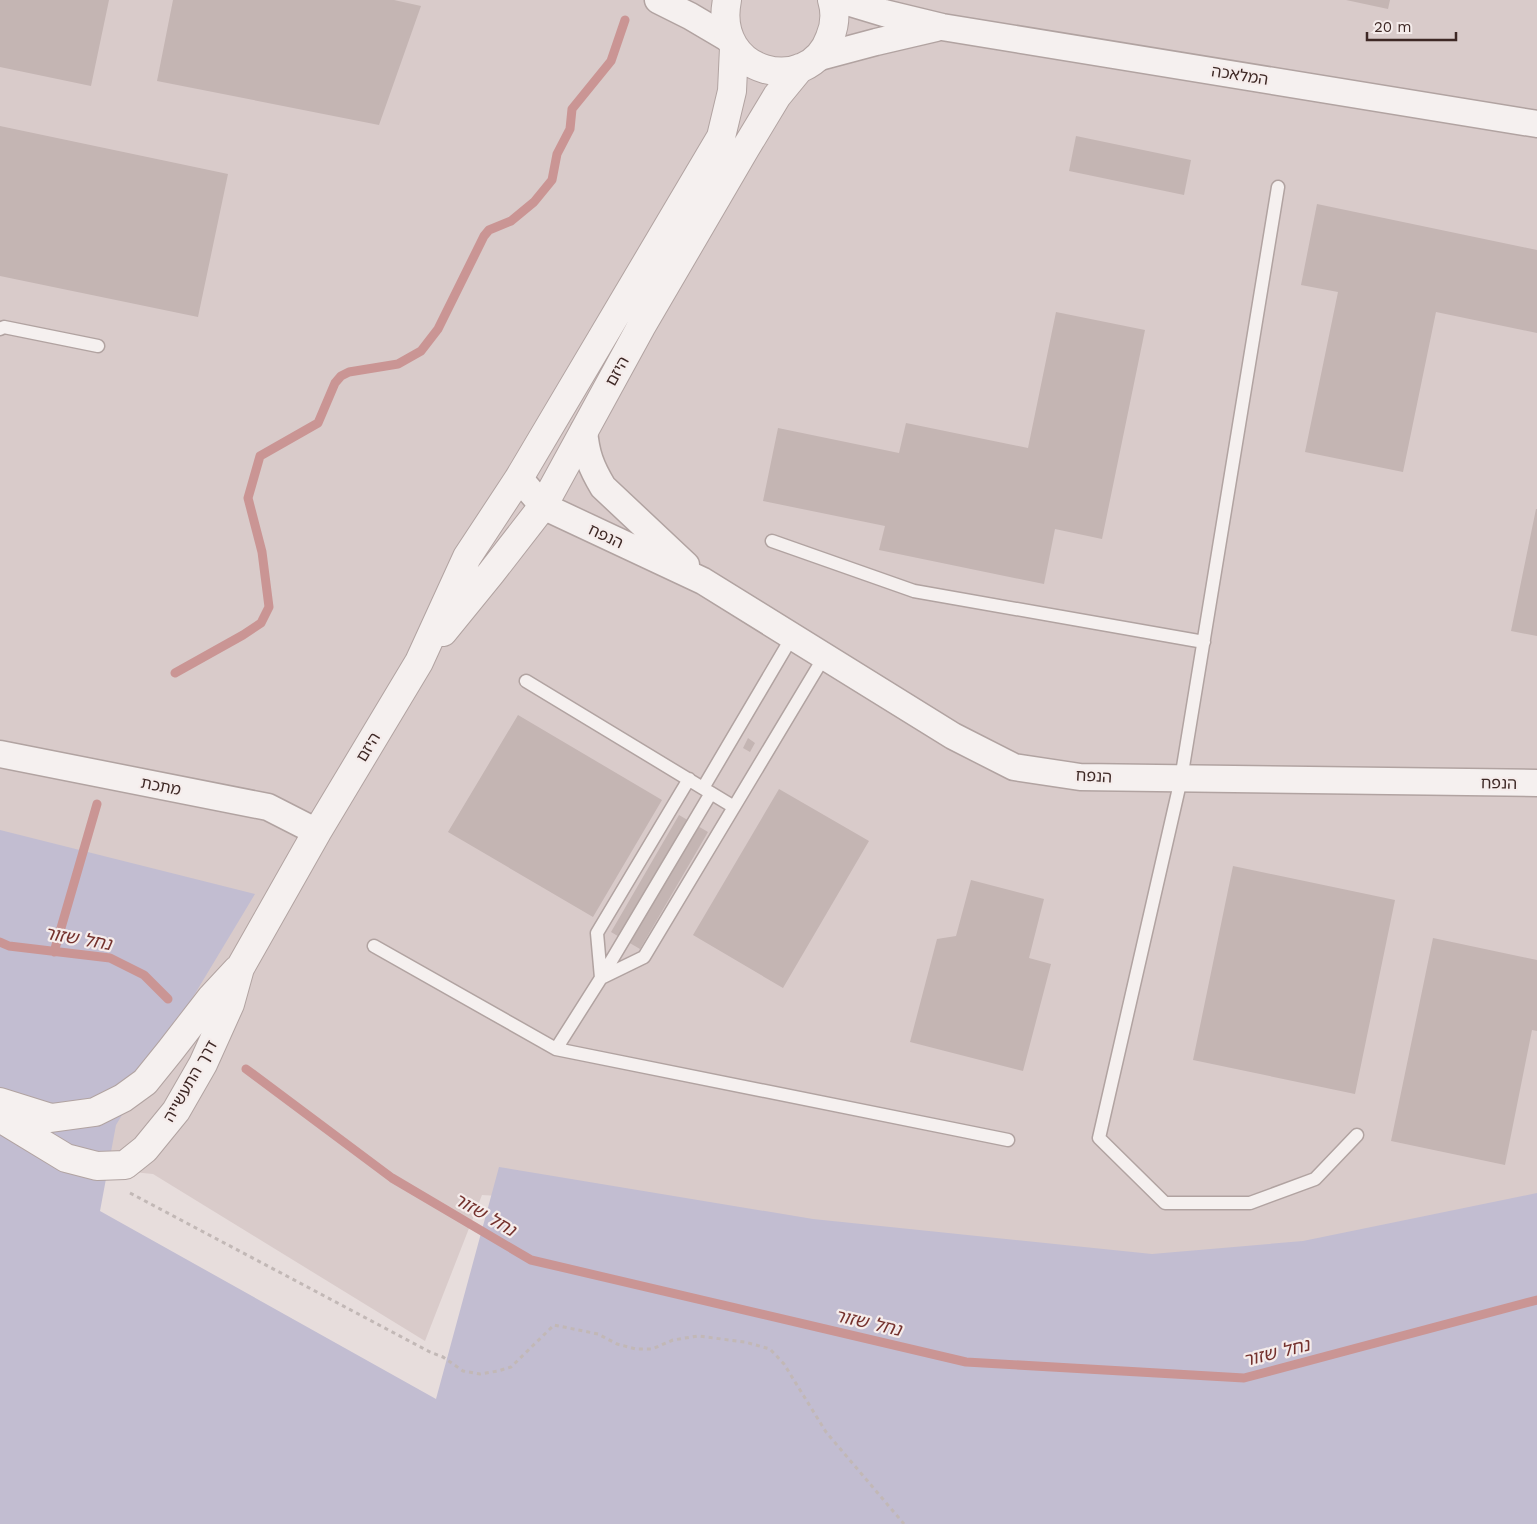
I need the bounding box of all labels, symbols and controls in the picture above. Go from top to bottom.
scale bar [1367,10,1456,42]
text: 20 m [1374,18,1412,36]
street label: המלאכה [1210,61,1270,89]
street label: היזם [601,353,633,389]
street label: הנפח [586,520,626,552]
street label: היזם [352,729,384,765]
street label: הנפח [1075,766,1113,786]
street label: מתכת [139,773,183,799]
street label: הנפח [1481,773,1517,793]
water label: נחל שזור [43,922,114,954]
street label: דרך התעשייה [159,1037,221,1125]
water label: נחל שזור [450,1188,521,1241]
water label: נחל שזור [833,1304,905,1340]
water label: נחל שזור [1241,1333,1313,1370]

